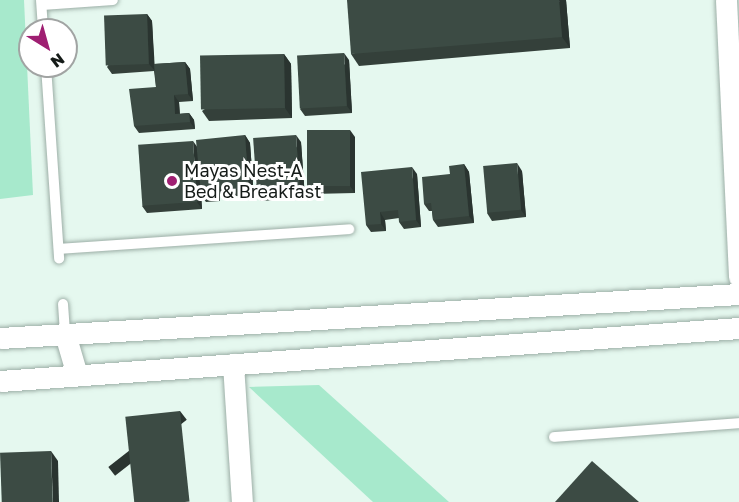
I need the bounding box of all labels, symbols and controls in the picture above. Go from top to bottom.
north arrow [18,18,78,78]
text: N [47,49,69,72]
place label: Mayas Nest-A Bed & Breakfast [184,160,321,202]
marker: Mayas Nest-A Bed & Breakfast [165,174,179,188]

